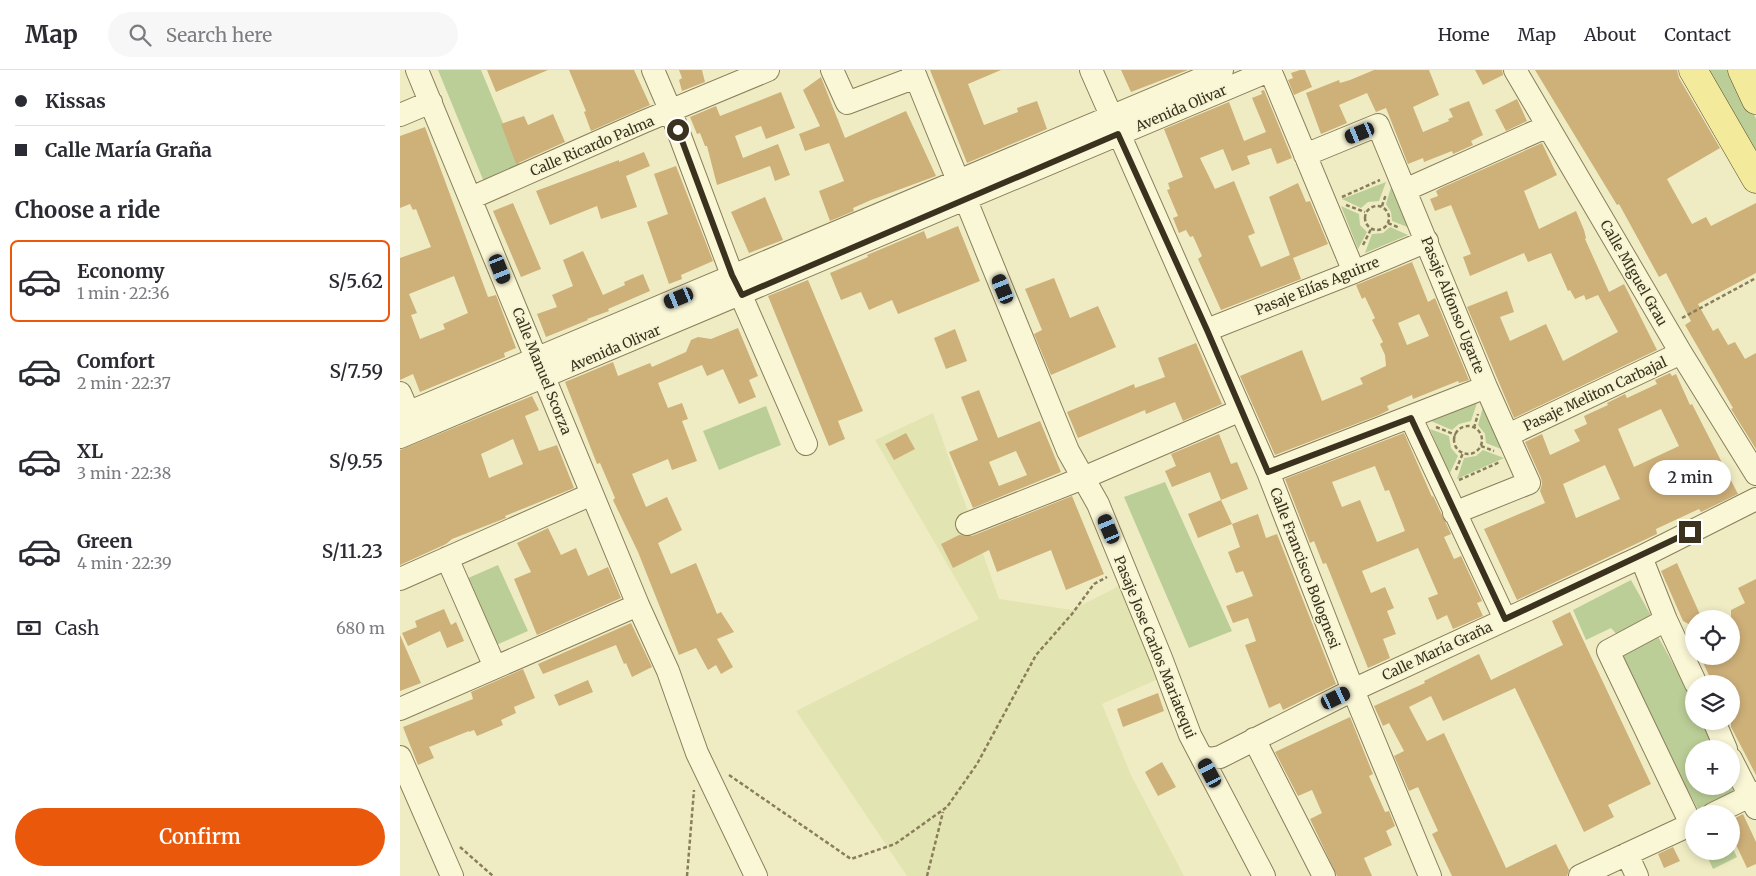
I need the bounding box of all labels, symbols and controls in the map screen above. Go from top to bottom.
search box [108,12,458,57]
text: Map [25,19,78,50]
icon: search [126,21,154,49]
text: Search here [166,23,272,47]
text: Home [1438,23,1490,46]
text: Map [1518,23,1556,46]
text: About [1584,23,1636,46]
text: Contact [1664,23,1731,46]
street label: Avenida Olivar [1132,81,1229,136]
text: Kissas [45,89,106,113]
street label: Calle Ricardo Palma [527,112,657,180]
route start [667,119,689,141]
car [1343,120,1376,146]
text: Calle María Graña [45,138,212,162]
text: Choose a ride [15,196,160,224]
street label: Calle MIguel Grau [1596,217,1672,329]
street label: Pasaje Alfonso Ugarte [1417,234,1489,376]
car [487,252,512,286]
street label: Pasaje Elías Aguirre [1252,253,1382,319]
icon: car [17,259,62,304]
text: Economy [77,259,165,283]
text: S/5.62 [329,269,383,293]
car [990,272,1015,306]
text: 1 min · 22:36 [77,283,169,303]
car [662,285,695,311]
street label: Calle Manuel Scorza [508,305,576,438]
street label: Avenida Olivar [566,321,663,376]
icon: car [17,349,62,394]
text: Comfort [77,349,155,373]
street label: Pasaje Meliton Carbajal [1520,353,1670,435]
text: S/7.59 [329,359,383,383]
text: 2 min · 22:37 [77,373,171,393]
icon: car [17,439,62,484]
text: XL [77,439,103,463]
text: S/9.55 [329,449,383,473]
callout: 2 min [1649,460,1731,494]
text: 3 min · 22:38 [77,463,171,483]
text: 2 min [1667,467,1713,487]
street label: Calle Francisco Bolognesi [1266,485,1344,652]
car [1096,512,1121,546]
route end [1679,521,1701,543]
icon: car [17,529,62,574]
text: Green [77,529,133,553]
text: S/11.23 [322,539,383,563]
text: 4 min · 22:39 [77,553,172,573]
street label: Pasaje Jose Carlos Mariatequi [1110,553,1200,741]
map controls [1685,610,1740,860]
button: locate [1685,610,1740,665]
icon: cash [15,614,43,642]
text: Cash [55,616,99,640]
street label: Calle María Graña [1379,617,1495,684]
text: 680 m [336,618,385,638]
button: layers [1685,675,1740,730]
car [1319,685,1352,711]
button: + [1685,740,1740,795]
car [1196,756,1223,790]
button: − [1685,805,1740,860]
button: Confirm [15,808,385,866]

